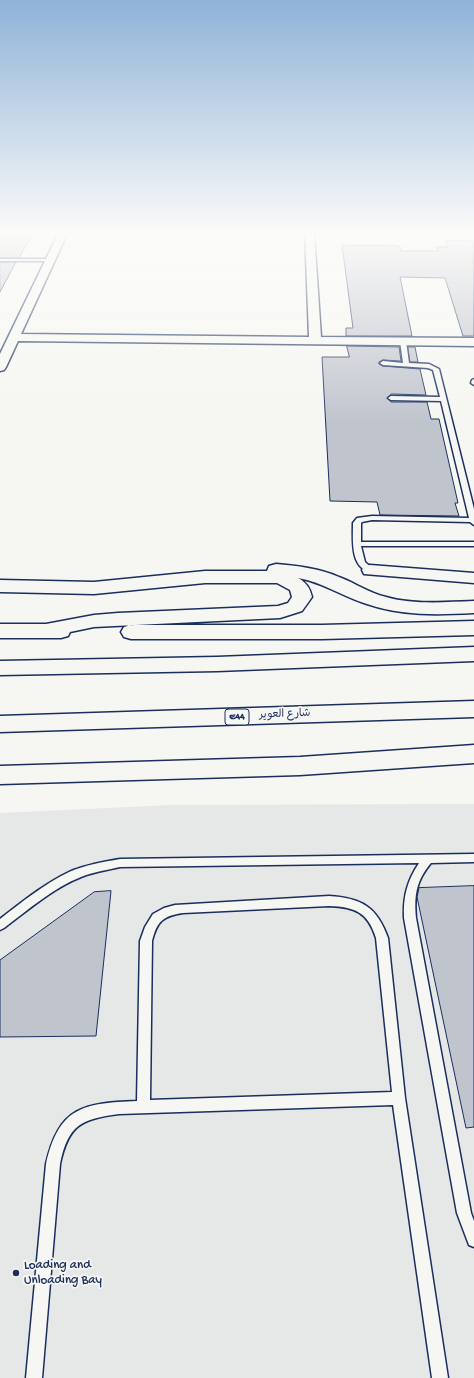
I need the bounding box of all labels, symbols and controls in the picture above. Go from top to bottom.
street label: شارع العوير [259,708,311,722]
road number: E44 [225,709,249,725]
place label: Loading and Unloading Bay [24,1258,102,1289]
marker: Loading and Unloading Bay [11,1268,21,1278]

